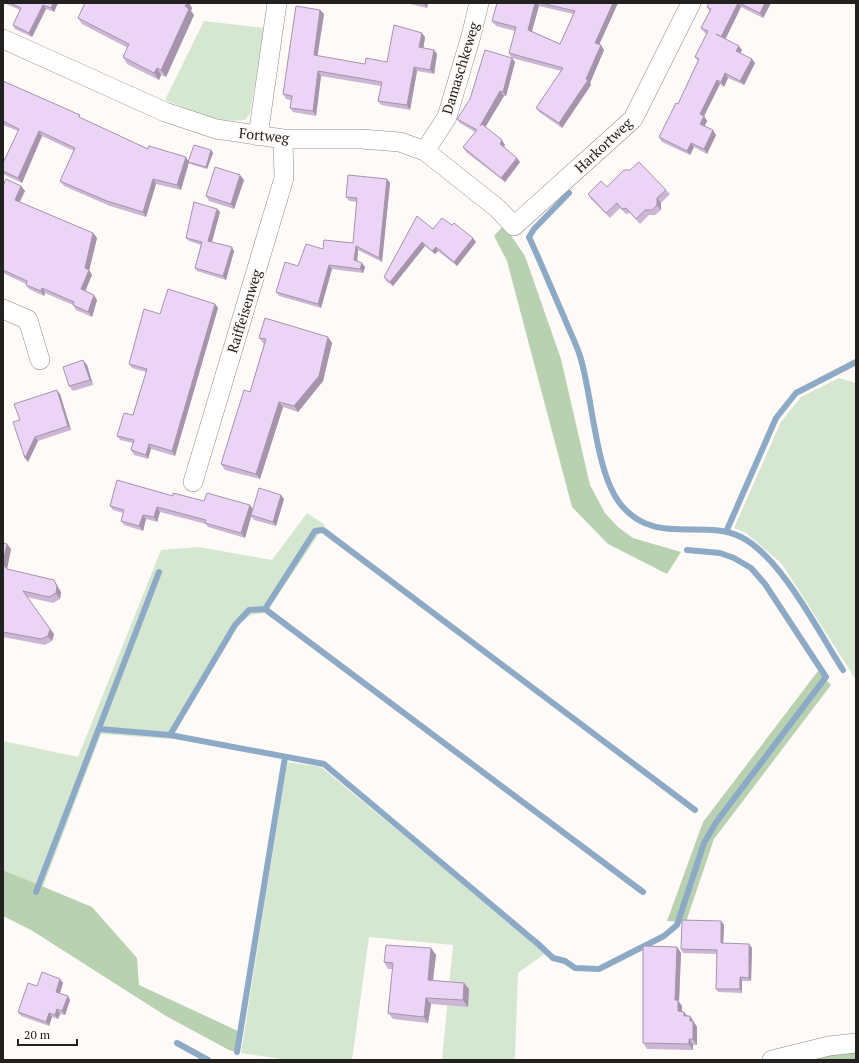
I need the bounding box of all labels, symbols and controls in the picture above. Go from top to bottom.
street label: Damaschkeweg [437,19,483,116]
street label: Harkortweg [570,113,636,177]
street label: Fortweg [238,123,291,147]
street label: Raiffeisenweg [222,266,266,355]
scale bar [18,1021,77,1047]
text: 20 m [24,1027,51,1042]

